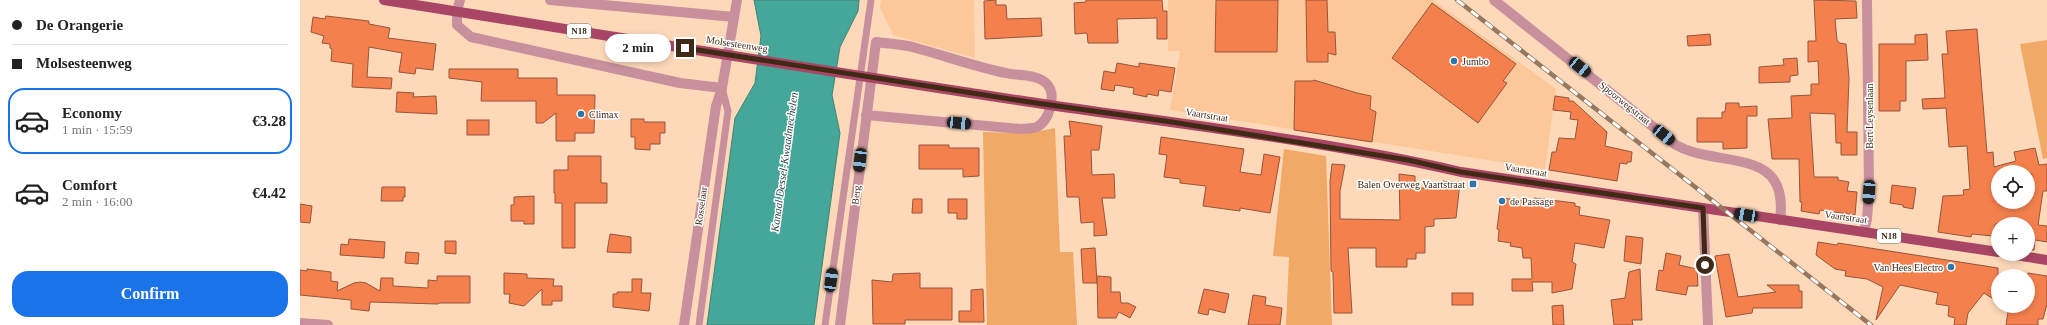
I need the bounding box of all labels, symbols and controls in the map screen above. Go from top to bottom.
text: De Orangerie [36,17,123,33]
road number: N18 [567,24,591,38]
callout: 2 min [605,34,671,62]
street label: Molsesteenweg [705,34,769,54]
route end [676,39,694,57]
text: 2 min [622,40,654,55]
text: Molsesteenweg [36,55,132,71]
car [1567,55,1593,79]
marker: Jumbo [1449,56,1459,66]
place label: Jumbo [1462,56,1489,67]
street label: Spoorwegstraat [1597,79,1653,127]
street label: Bert Leysenlaan [1864,83,1875,149]
water label: Kanaal Dessel-Kwaadmechelen [768,91,800,234]
icon: car [14,103,50,139]
text: Economy [62,105,122,121]
street label: Vaartstraat [1185,106,1229,124]
marker: Climax [576,109,586,119]
place label: Climax [589,109,618,120]
text: €3.28 [252,113,286,129]
car [947,116,971,130]
text: 1 min · 15:59 [62,122,132,137]
car [1651,123,1677,147]
car [853,147,867,173]
street label: Vaartstraat [1504,161,1548,179]
map controls [1991,165,2035,313]
button: locate [1991,165,2035,209]
icon: car [14,175,50,211]
text: Comfort [62,177,117,193]
place label: Balen Overweg Vaartstraat [1357,179,1465,190]
marker: Balen Overweg Vaartstraat [1468,179,1478,189]
car [1862,180,1876,204]
text: €4.42 [252,185,286,201]
street label: Rosselaar [693,185,709,226]
street label: Berg [849,185,863,205]
text: 2 min · 16:00 [62,194,132,209]
marker: de Passage [1497,196,1507,206]
place label: de Passage [1510,196,1554,207]
car [1733,207,1759,223]
street label: Vaartstraat [1824,209,1868,225]
button: + [1991,217,2035,261]
road number: N18 [1877,229,1901,243]
route start [1696,256,1714,274]
place label: Van Hees Electro [1874,262,1943,273]
marker: Van Hees Electro [1946,262,1956,272]
car [823,267,839,293]
button: − [1991,269,2035,313]
button: Confirm [12,271,288,317]

